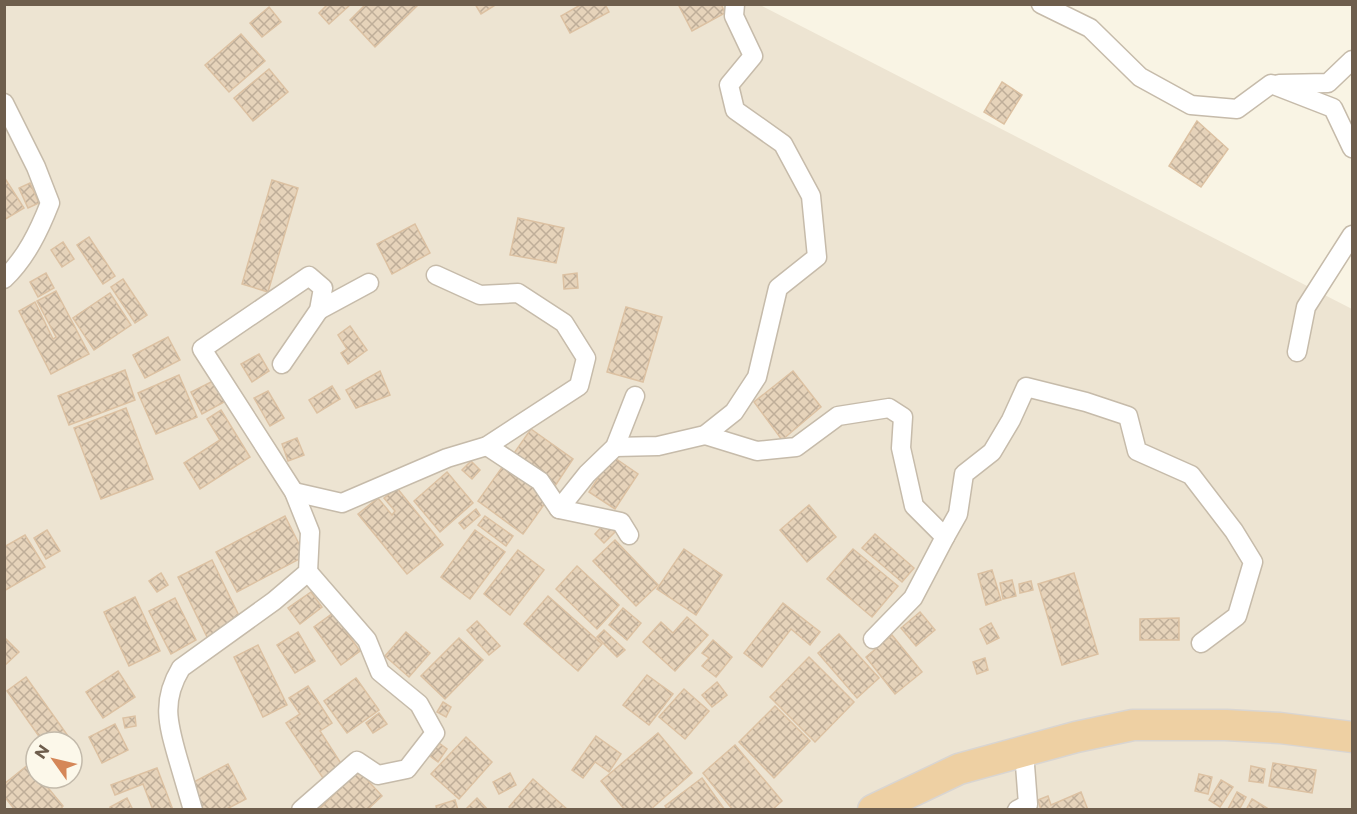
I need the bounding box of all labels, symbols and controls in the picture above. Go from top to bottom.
north arrow [24,730,84,790]
text: N [30,741,53,763]

